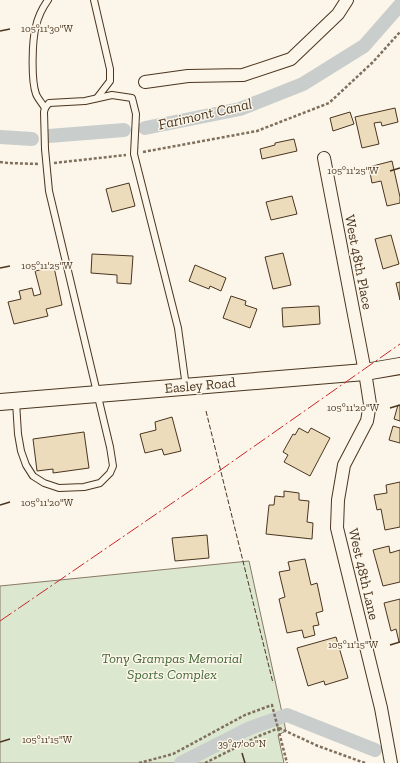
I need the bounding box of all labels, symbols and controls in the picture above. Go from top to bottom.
text: 105°11'30"W [21,23,74,35]
water label: Farimont Canal [156,94,254,134]
text: 105°11'25"W [327,165,379,177]
street label: West 48th Place [341,213,376,311]
text: 105°11'25"W [21,260,73,272]
street label: Easley Road [164,374,237,397]
text: 105°11'20"W [327,402,380,414]
text: 105°11'20"W [21,497,74,509]
street label: West 48th Lane [345,527,382,622]
text: 105°11'15"W [328,639,379,651]
park label: Tony Grampas Memorial Sports Complex [102,650,242,683]
text: 105°11'15"W [22,734,73,746]
text: 39°47'00"N [218,738,267,750]

